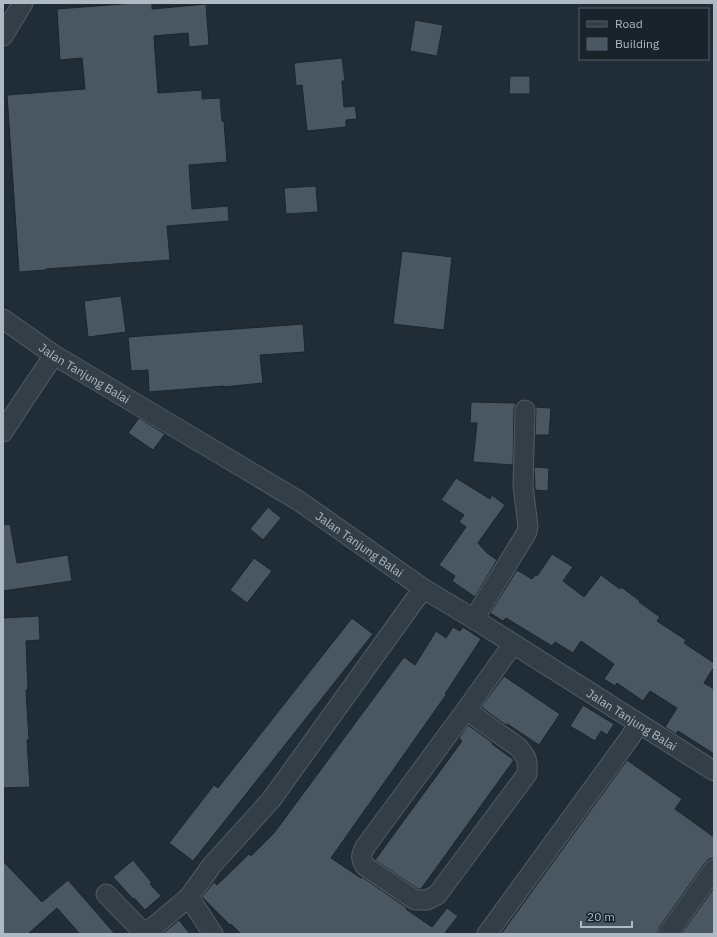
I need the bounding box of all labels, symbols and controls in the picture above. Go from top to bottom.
legend [579,8,709,60]
text: Road [615,16,643,31]
text: Building [615,36,660,51]
street label: Jalan Tanjung Balai [36,339,133,406]
street label: Jalan Tanjung Balai [313,508,407,580]
street label: Jalan Tanjung Balai [584,685,680,753]
scale bar [581,903,632,929]
text: 20 m [587,909,615,924]

